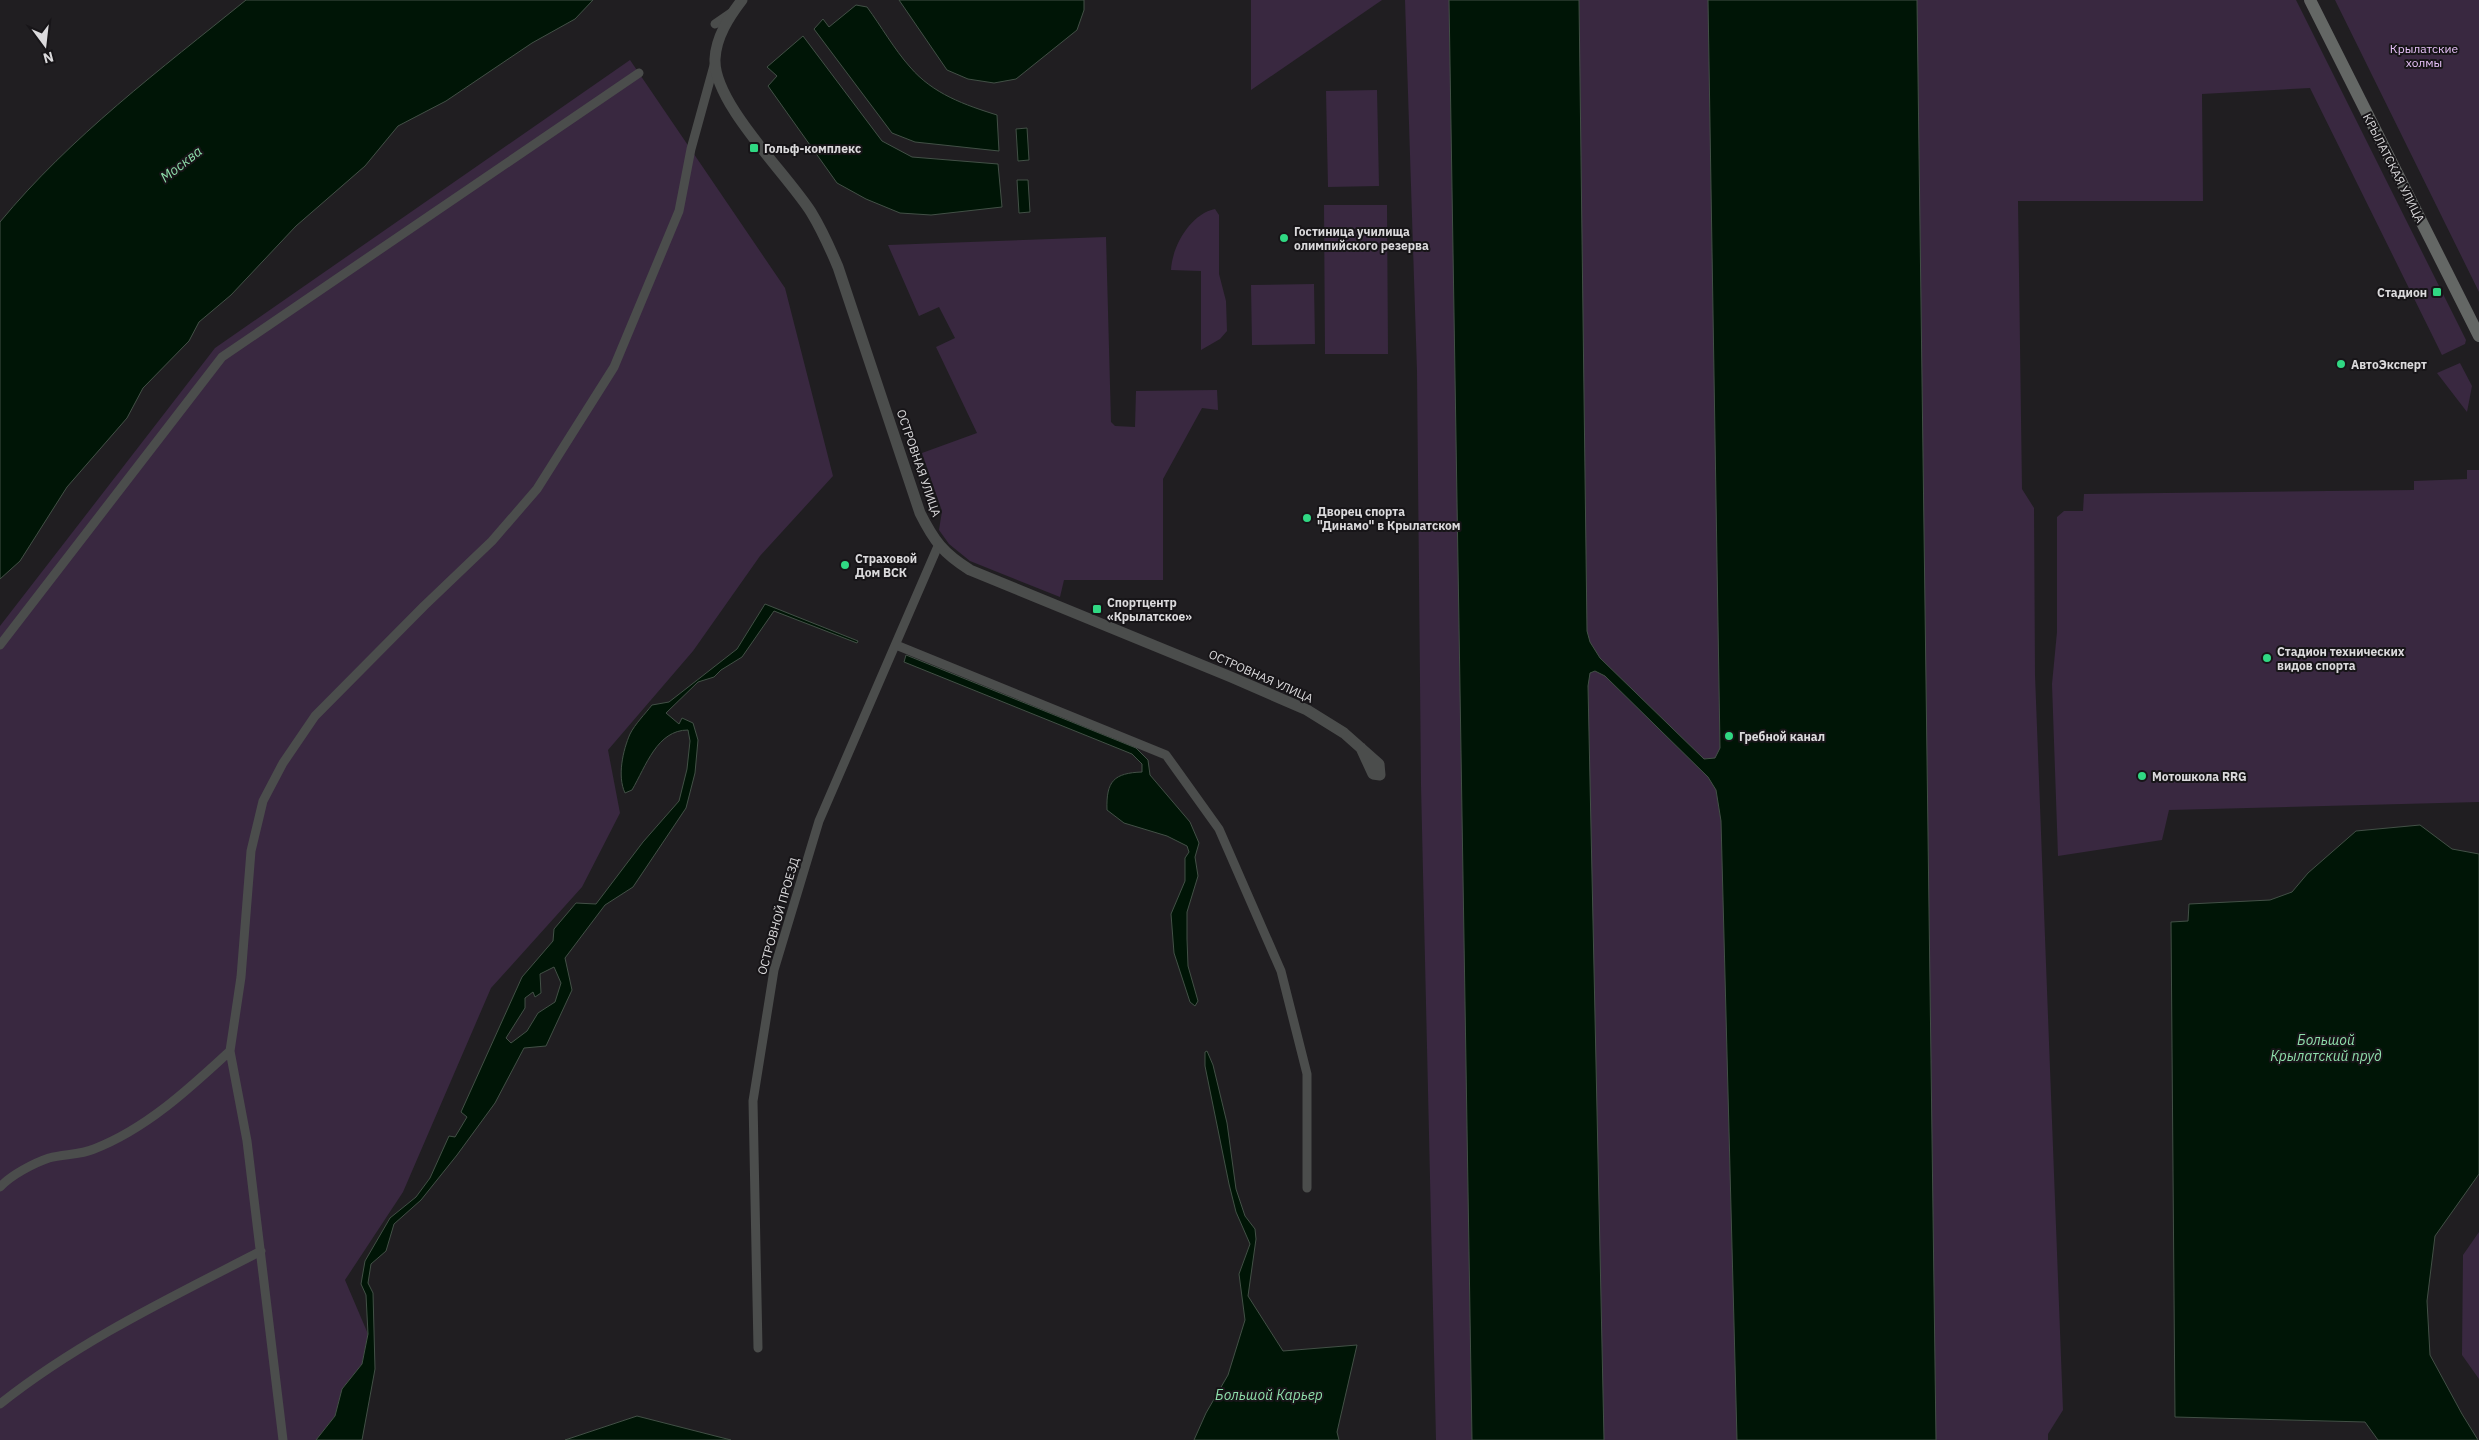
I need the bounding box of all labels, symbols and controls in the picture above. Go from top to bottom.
north arrow [20,20,70,70]
park label: Крылатские холмы [2390,41,2459,70]
text: N [41,48,56,68]
street label: КРЫЛАТСКАЯ УЛИЦА [2360,111,2428,225]
place label: Гольф-комплекс [764,141,861,156]
water label: Москва [156,142,206,186]
marker: Гольф-комплекс [748,142,760,154]
place label: Гостиница училища олимпийского резерва [1294,224,1429,253]
marker: Гостиница училища олимпийского резерва [1278,232,1290,244]
place label: Стадион [2377,285,2427,300]
marker: Стадион [2431,286,2443,298]
place label: АвтоЭксперт [2351,357,2427,372]
marker: АвтоЭксперт [2335,358,2347,370]
street label: ОСТРОВНАЯ УЛИЦА [894,407,945,519]
place label: Дворец спорта "Динамо" в Крылатском [1317,504,1461,533]
marker: Дворец спорта "Динамо" в Крылатском [1301,512,1313,524]
place label: Страховой Дом ВСК [855,551,917,580]
marker: Страховой Дом ВСК [839,559,851,571]
place label: Спортцентр «Крылатское» [1107,595,1192,624]
marker: Спортцентр «Крылатское» [1091,603,1103,615]
place label: Стадион технических видов спорта [2277,644,2405,673]
street label: ОСТРОВНАЯ УЛИЦА [1206,646,1316,706]
marker: Стадион технических видов спорта [2261,652,2273,664]
place label: Гребной канал [1739,729,1825,744]
marker: Гребной канал [1723,730,1735,742]
place label: Мотошкола RRG [2152,769,2247,784]
marker: Мотошкола RRG [2136,770,2148,782]
street label: ОСТРОВНОЙ ПРОЕЗД [754,855,802,976]
water label: Большой Крылатский пруд [2270,1031,2382,1065]
water label: Большой Карьер [1215,1386,1323,1404]

